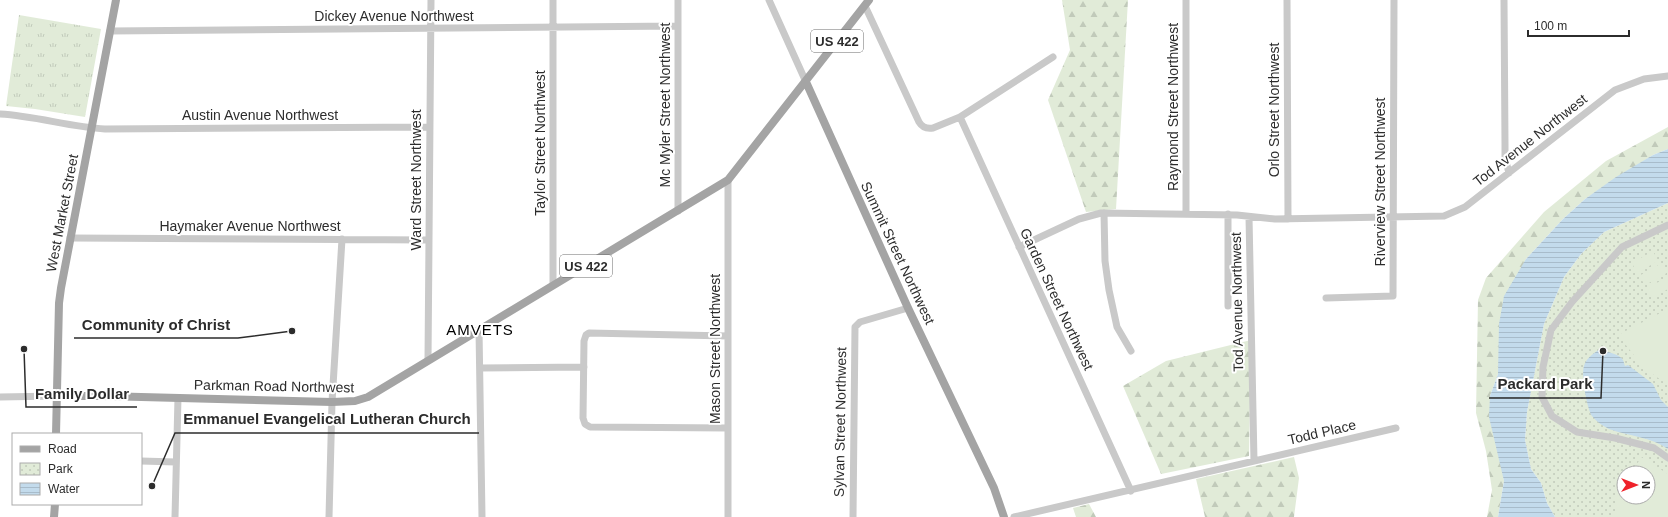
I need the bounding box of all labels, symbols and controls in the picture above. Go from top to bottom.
street label: Dickey Avenue Northwest [314,8,474,24]
scale bar [1528,12,1629,38]
text: 100 m [1534,19,1567,33]
street label: Mc Myler Street Northwest [657,22,673,187]
street label: Raymond Street Northwest [1165,23,1181,191]
road number: US 422 [811,30,863,52]
street label: Orlo Street Northwest [1266,43,1282,177]
street label: Taylor Street Northwest [532,70,548,216]
street label: Tod Avenue Northwest [1470,91,1590,189]
street label: Riverview Street Northwest [1372,97,1388,266]
street label: Austin Avenue Northwest [182,107,338,123]
street label: Ward Street Northwest [408,109,424,251]
street label: West Market Street [43,153,81,273]
street label: Summit Street Northwest [858,179,938,327]
street label: Haymaker Avenue Northwest [159,218,341,234]
street label: Garden Street Northwest [1017,225,1097,373]
street label: Tod Avenue Northwest [1228,232,1246,372]
road number: US 422 [560,255,612,277]
street label: Mason Street Northwest [707,274,723,424]
callout: Community of Christ [74,311,238,338]
text: Community of Christ [82,316,230,333]
district label: AMVETS [446,321,514,338]
street label: Sylvan Street Northwest [831,347,849,497]
callout: Packard Park [1489,371,1601,398]
text: Packard Park [1497,375,1593,392]
street label: Parkman Road Northwest [194,377,354,395]
callout: Family Dollar [26,380,137,407]
text: Family Dollar [35,385,129,402]
callout: Emmanuel Evangelical Lutheran Church [175,406,479,433]
text: Emmanuel Evangelical Lutheran Church [183,410,471,427]
street label: Todd Place [1286,416,1358,448]
legend [12,433,142,505]
text: Road [48,442,77,456]
text: Park [48,462,74,476]
north arrow [1616,465,1656,505]
text: N [1640,481,1652,489]
text: Water [48,482,80,496]

